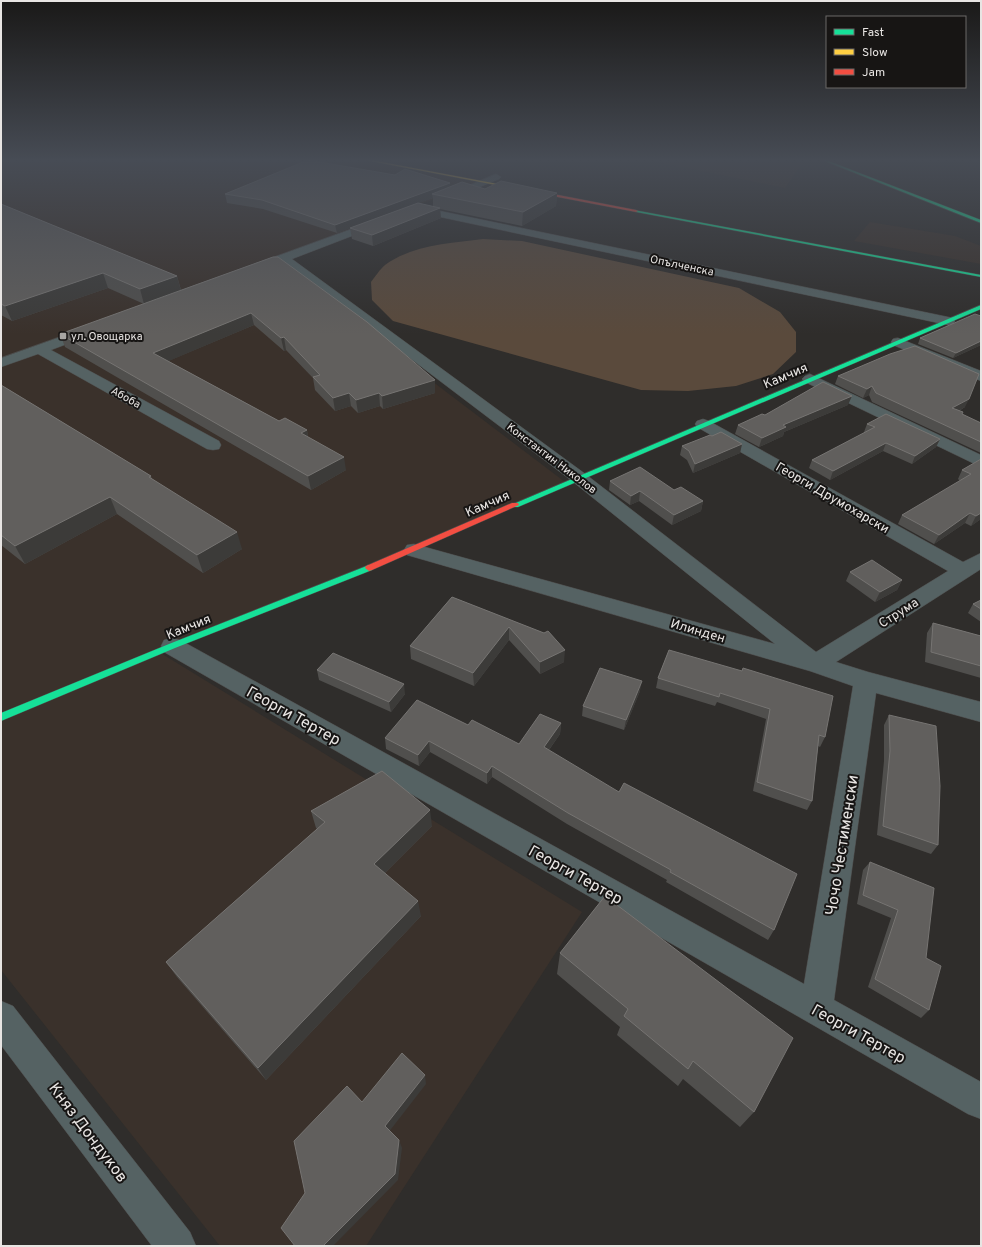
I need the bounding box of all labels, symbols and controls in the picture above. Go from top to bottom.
legend [826,16,966,88]
text: Fast [862,25,884,41]
text: Slow [862,45,888,61]
text: Jam [862,65,885,81]
street label: Опълченска [649,252,715,280]
place label: ул. Овощарка [71,330,143,344]
marker: ул. Овощарка [58,331,68,341]
street label: Камчия [761,360,810,393]
street label: Абоба [108,384,143,412]
street label: Константин Николов [504,420,599,497]
street label: Георги Друмохарски [772,460,892,538]
street label: Камчия [463,488,512,522]
street label: Струма [876,595,922,632]
street label: Камчия [164,612,213,644]
street label: Илинден [668,616,727,647]
street label: Георги Тертер [242,683,344,751]
street label: Чочо Честименски [822,773,864,917]
street label: Георги Тертер [524,842,626,910]
street label: Георги Тертер [807,1001,909,1069]
street label: Княз Дондуков [43,1079,131,1187]

